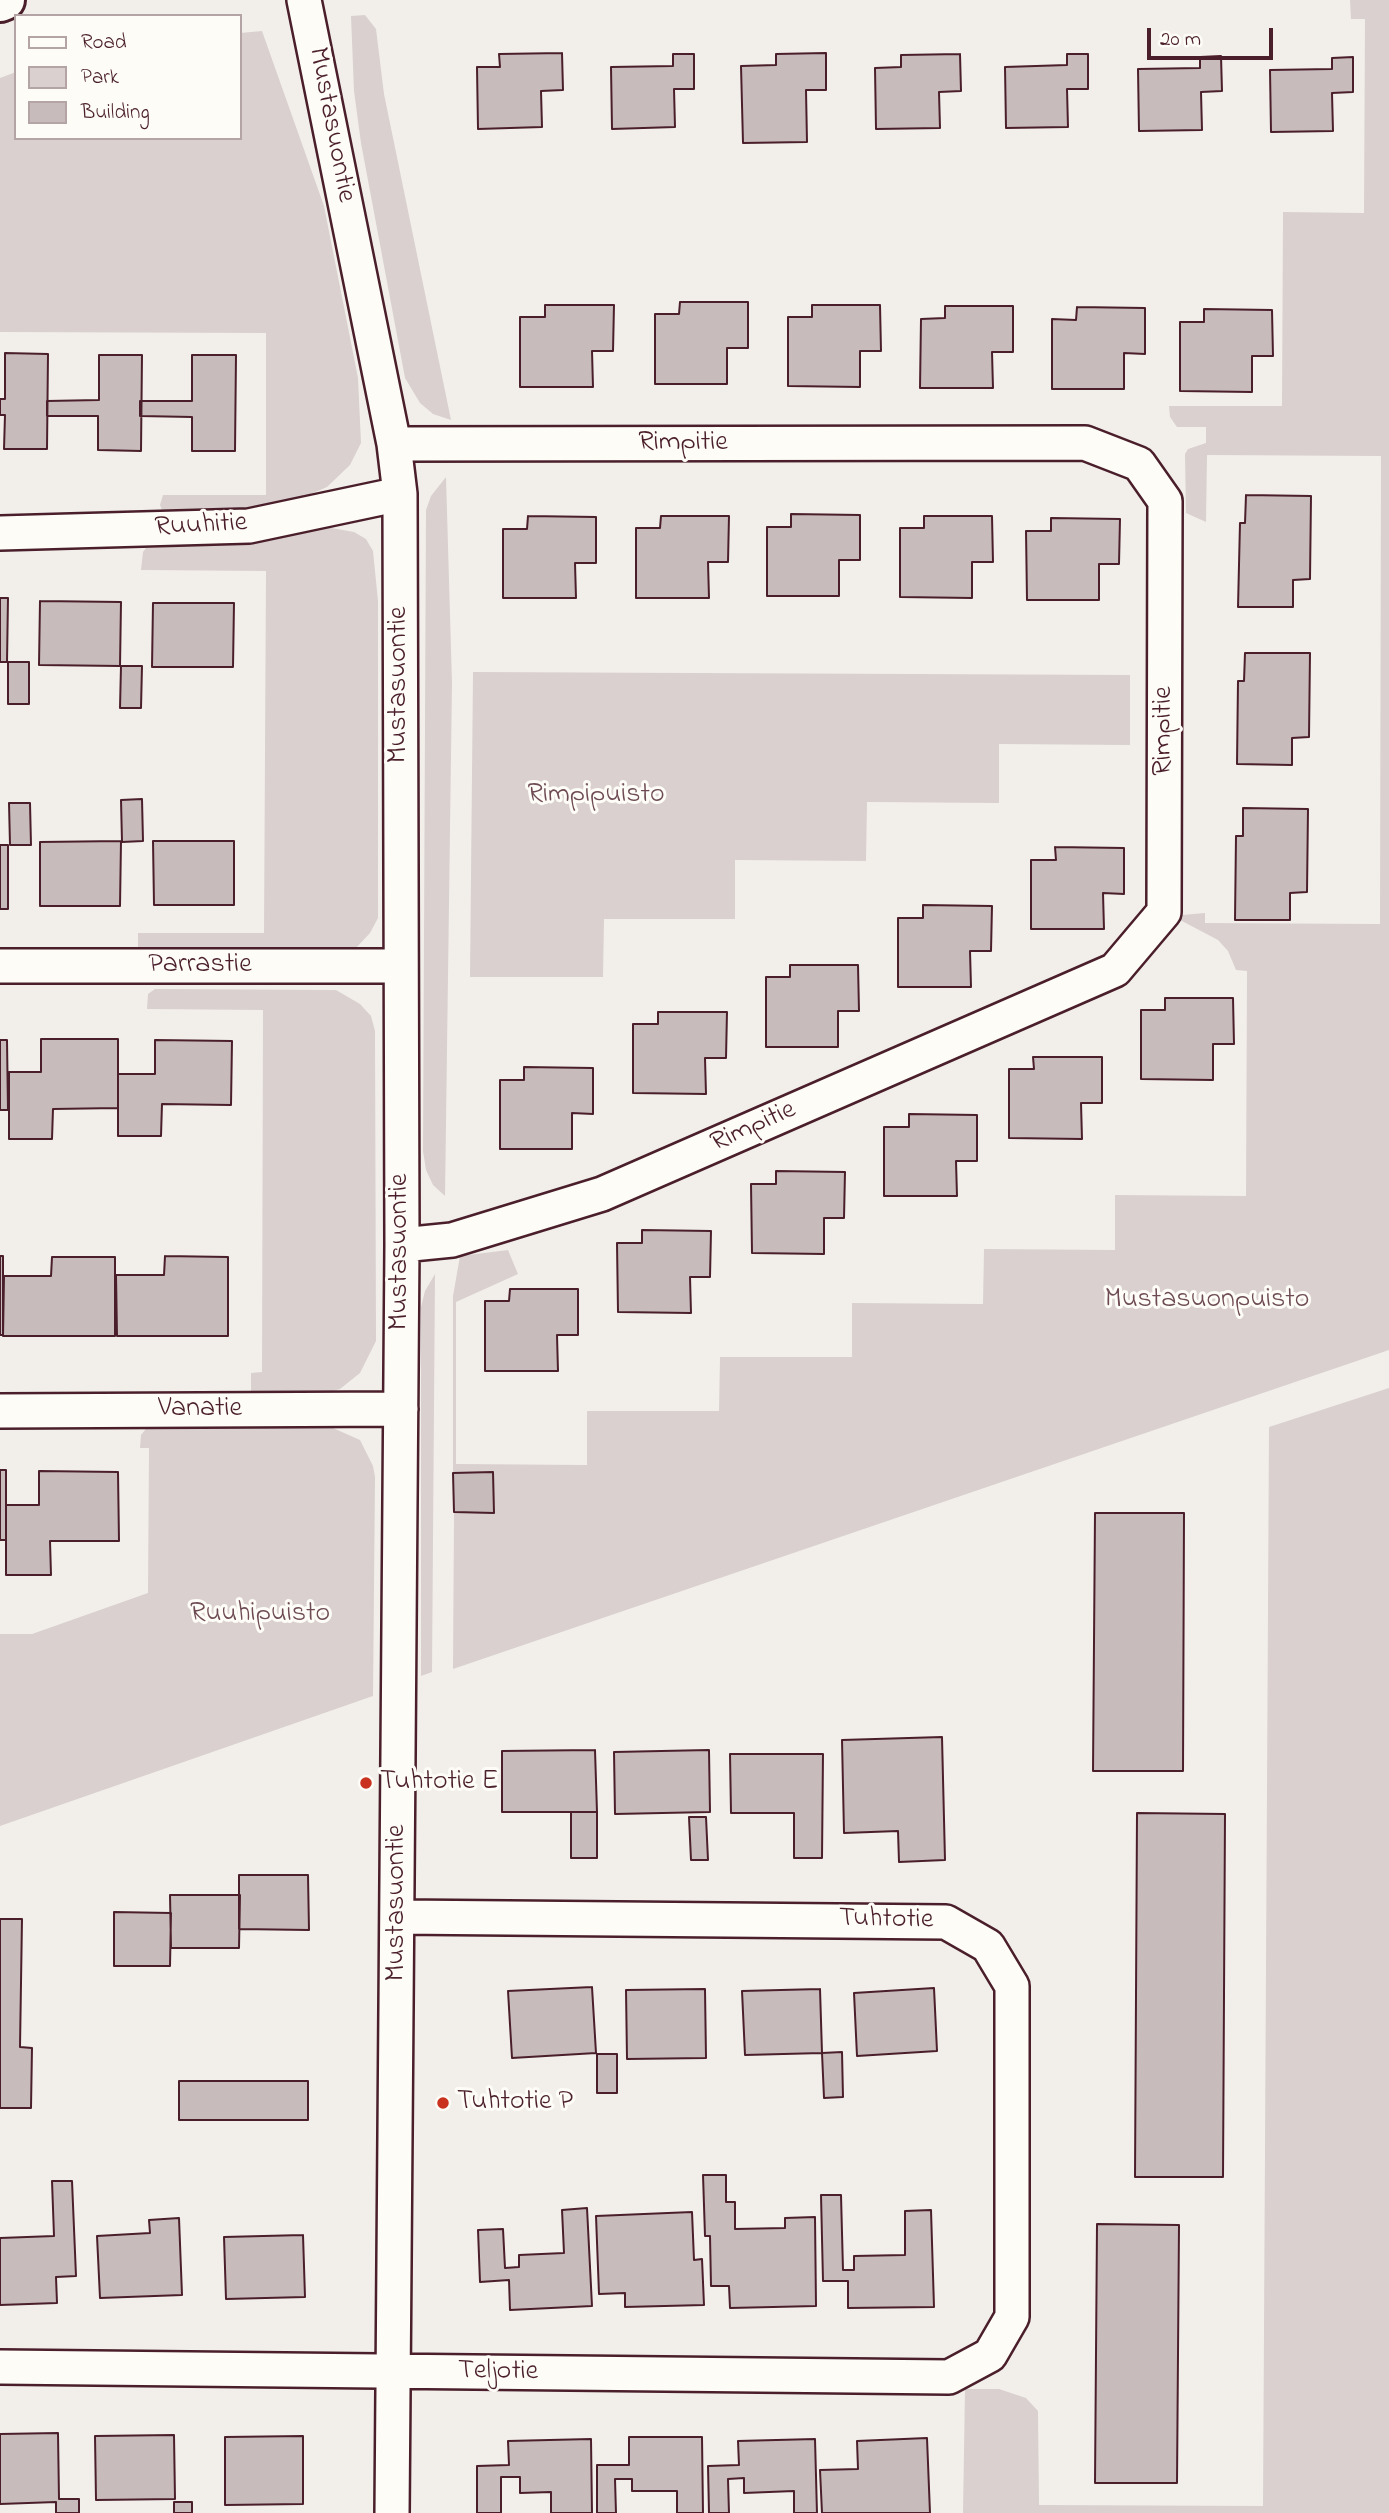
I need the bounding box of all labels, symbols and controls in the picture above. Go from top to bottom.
legend [14,14,242,140]
scale bar [1151,14,1277,58]
text: 20 m [1160,25,1201,55]
text: Road [81,28,127,58]
street label: Mustasuontie [299,45,361,205]
text: Park [81,63,119,93]
text: Building [81,98,150,128]
street label: Rimpitie [638,427,728,461]
street label: Ruuhitie [154,508,248,546]
street label: Mustasuontie [383,606,417,764]
street label: Rimpitie [1148,686,1182,776]
park label: Rimpipuisto [528,779,664,813]
street label: Parrastie [148,949,252,983]
street label: Rimpitie [706,1094,802,1162]
street label: Mustasuontie [384,1173,418,1331]
park label: Mustasuonpuisto [1105,1284,1309,1318]
street label: Vanatie [158,1393,242,1427]
park label: Ruuhipuisto [190,1598,330,1632]
place label: Tuhtotie E [380,1766,499,1800]
marker: Tuhtotie E [358,1775,374,1791]
street label: Mustasuontie [381,1824,415,1982]
street label: Tuhtotie [838,1903,934,1939]
place label: Tuhtotie P [457,2086,573,2120]
marker: Tuhtotie P [435,2095,451,2111]
street label: Teljotie [457,2356,539,2390]

